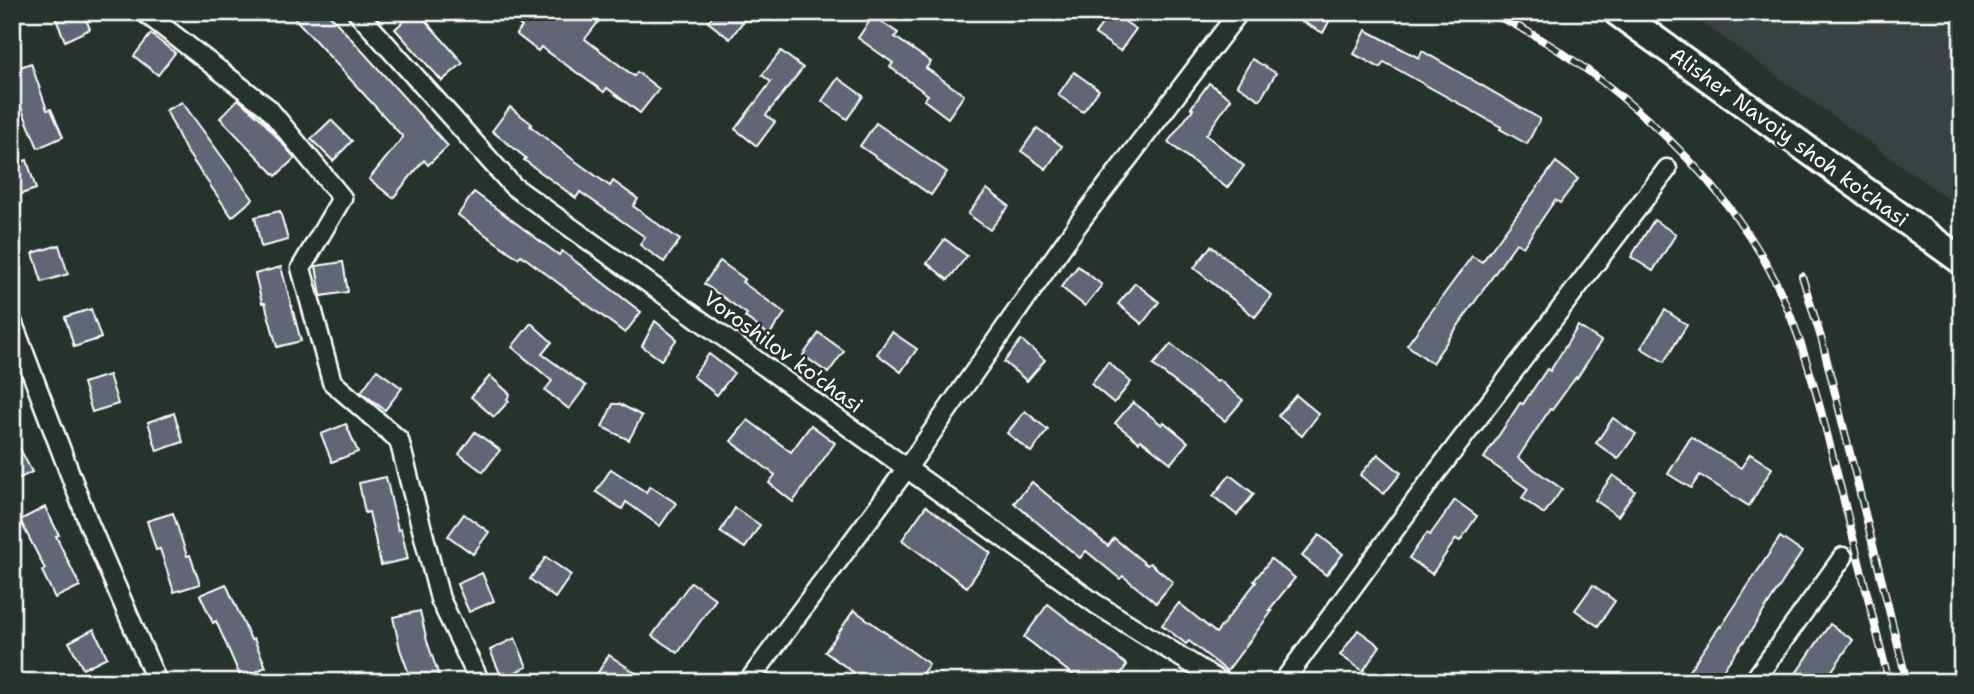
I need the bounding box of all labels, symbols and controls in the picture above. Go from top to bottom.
street label: Alisher Navoiy shoh ko'chasi [1664,41,1914,233]
street label: Voroshilov ko'chasi [698,285,868,419]

